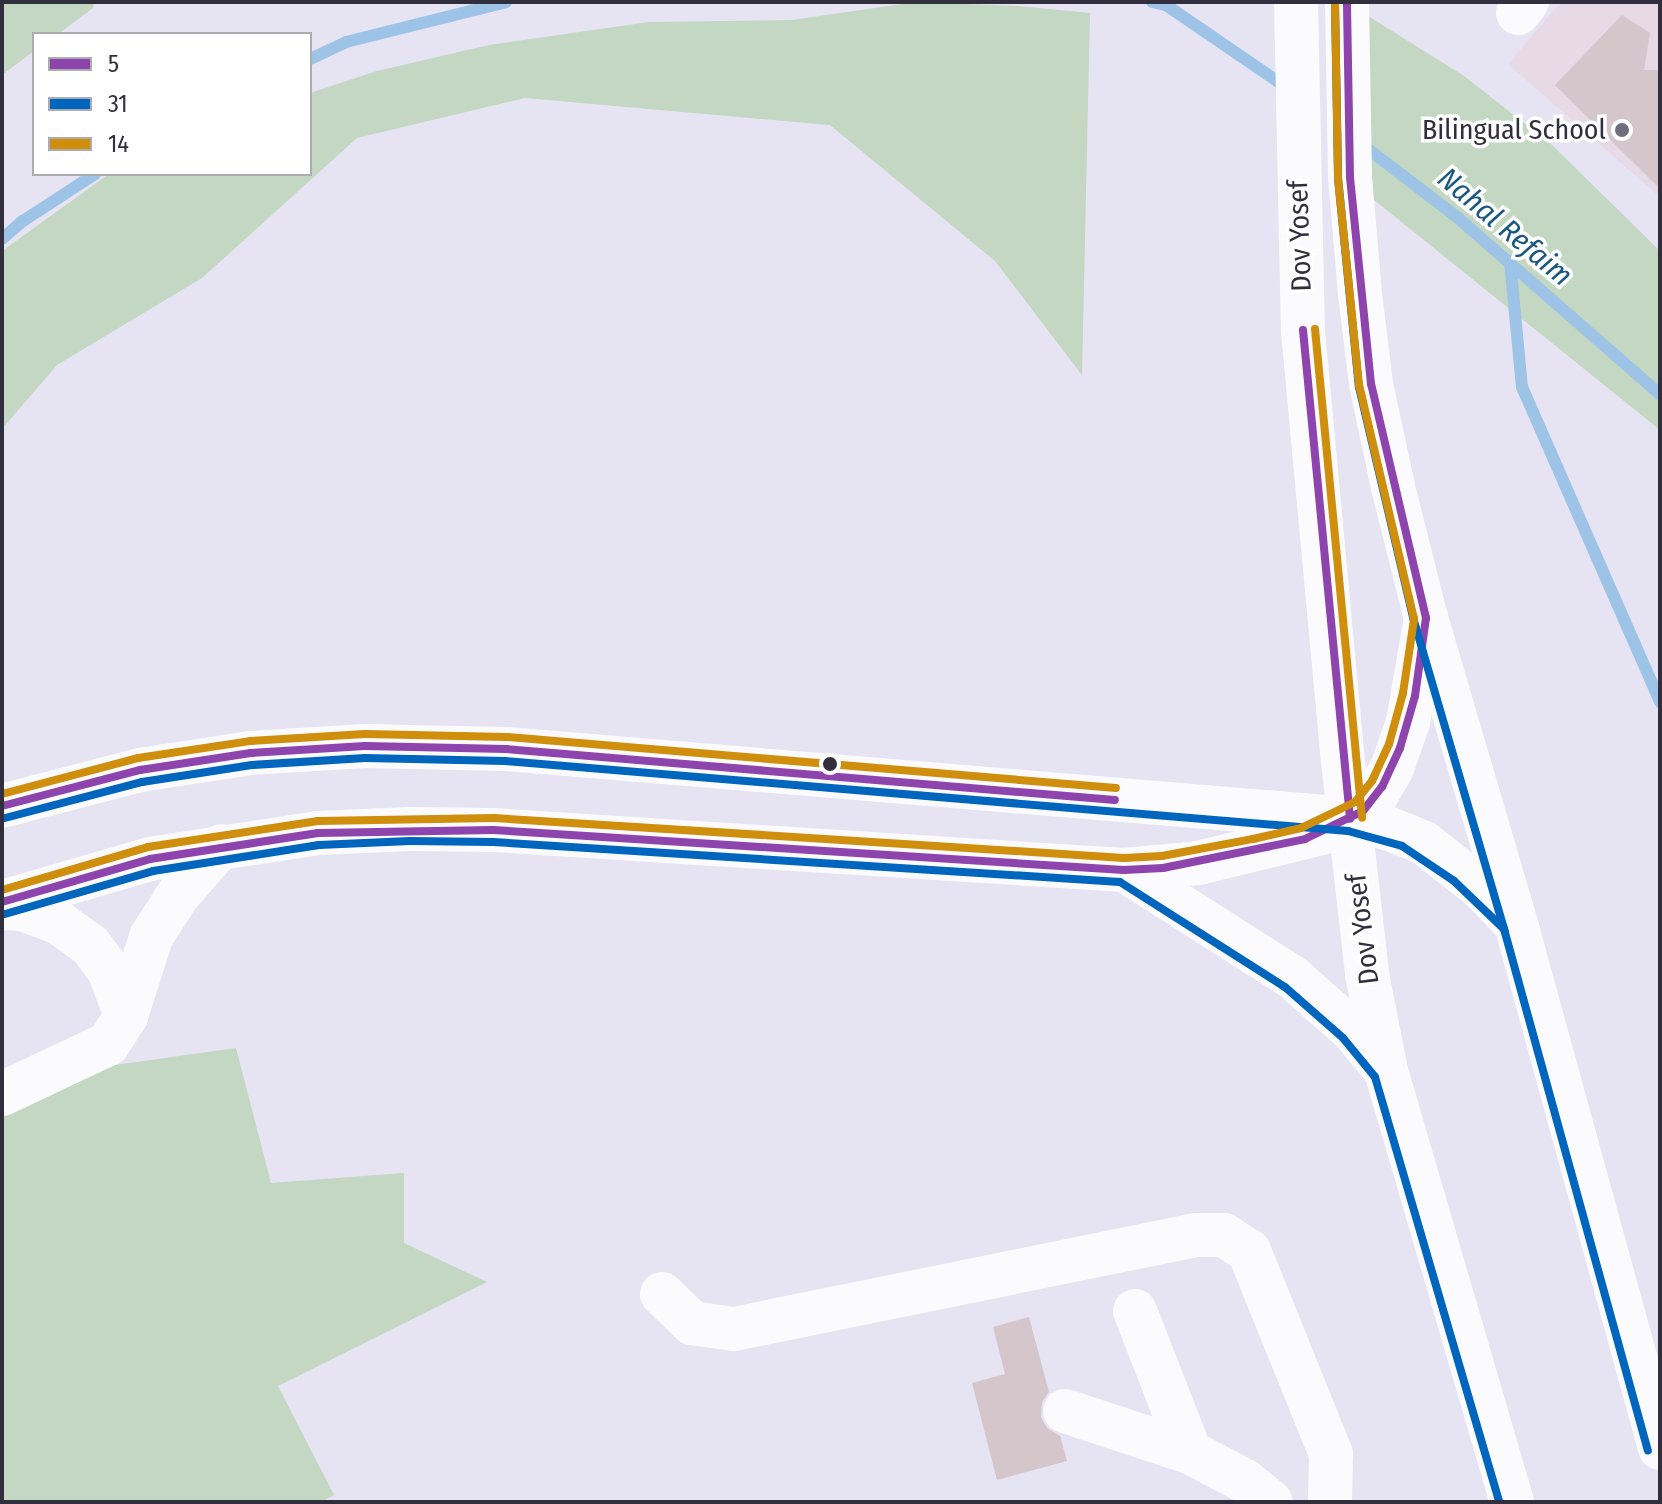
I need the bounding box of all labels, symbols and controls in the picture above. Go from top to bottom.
legend [32,32,312,176]
text: 5 [108,50,119,78]
text: 31 [108,90,128,118]
place label: Bilingual School [1422,113,1606,147]
marker: Bilingual School [1613,121,1631,139]
text: 14 [108,130,129,158]
water label: Nahal Refaim [1430,160,1580,294]
street label: Dov Yosef [1281,180,1319,292]
unlabelled marker [822,756,838,772]
street label: Dov Yosef [1340,872,1386,986]

